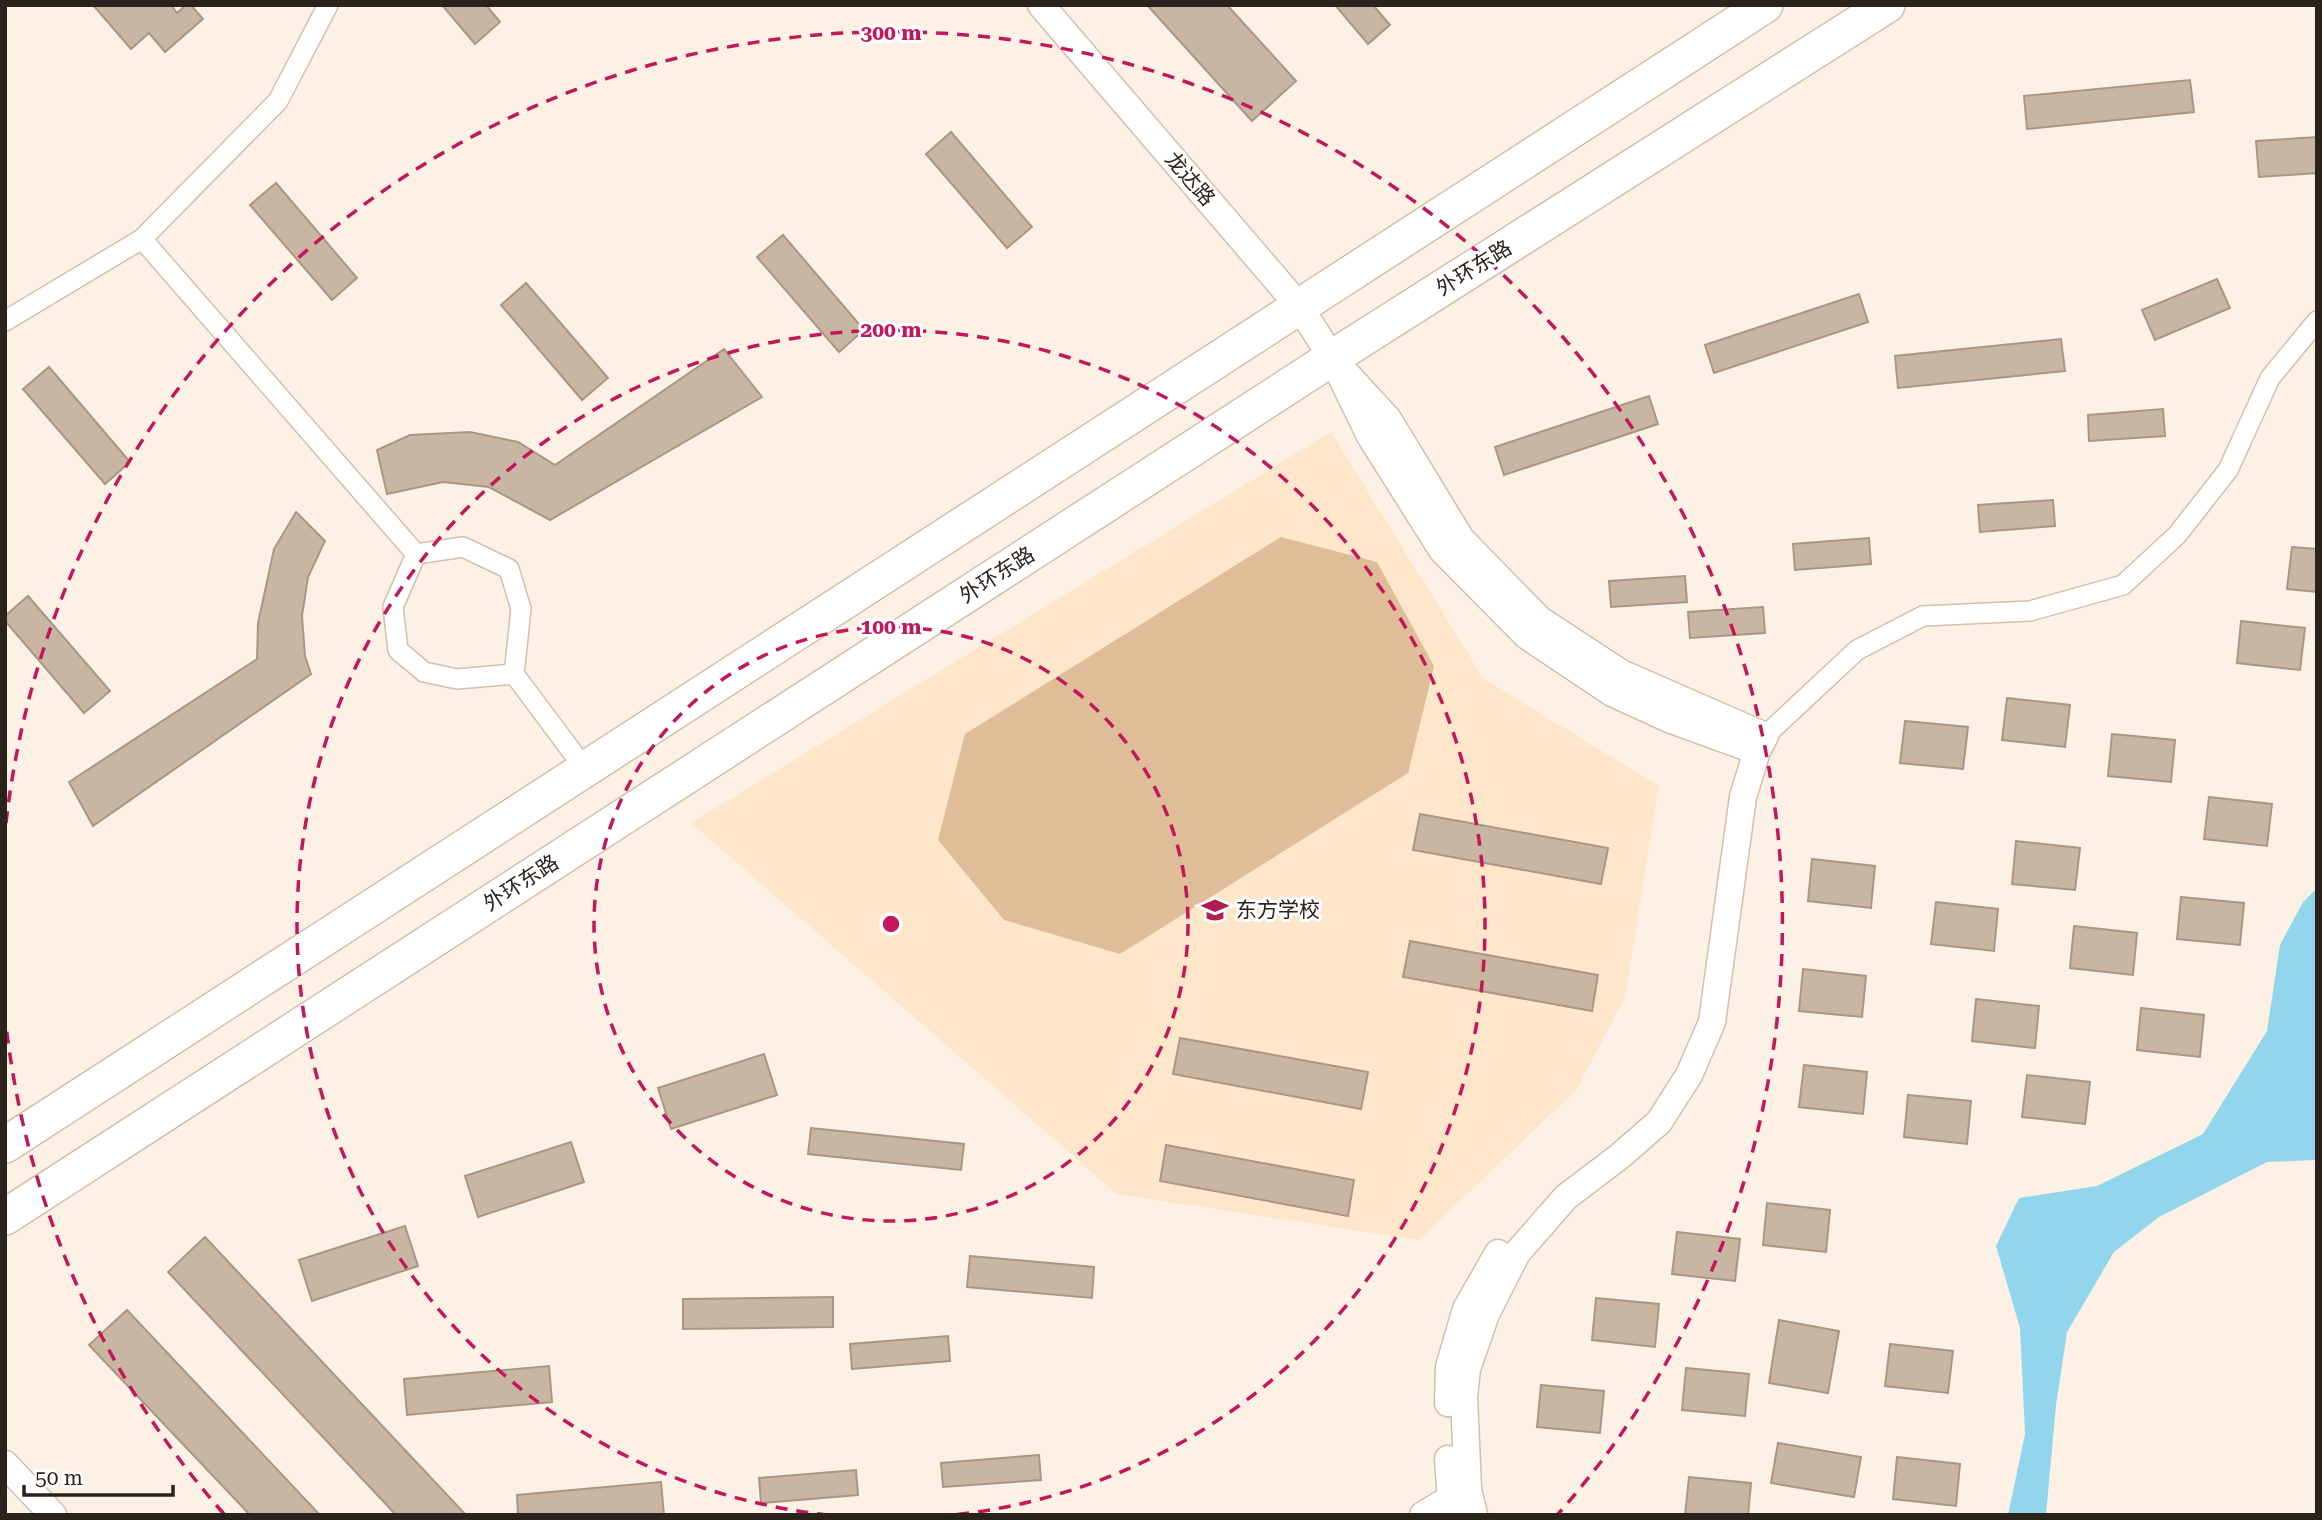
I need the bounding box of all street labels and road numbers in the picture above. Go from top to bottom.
street label: 龙达路 [1160,147,1220,211]
street label: 外环东路 [1432,236,1516,300]
street label: 外环东路 [955,542,1039,608]
street label: 外环东路 [479,850,563,916]

